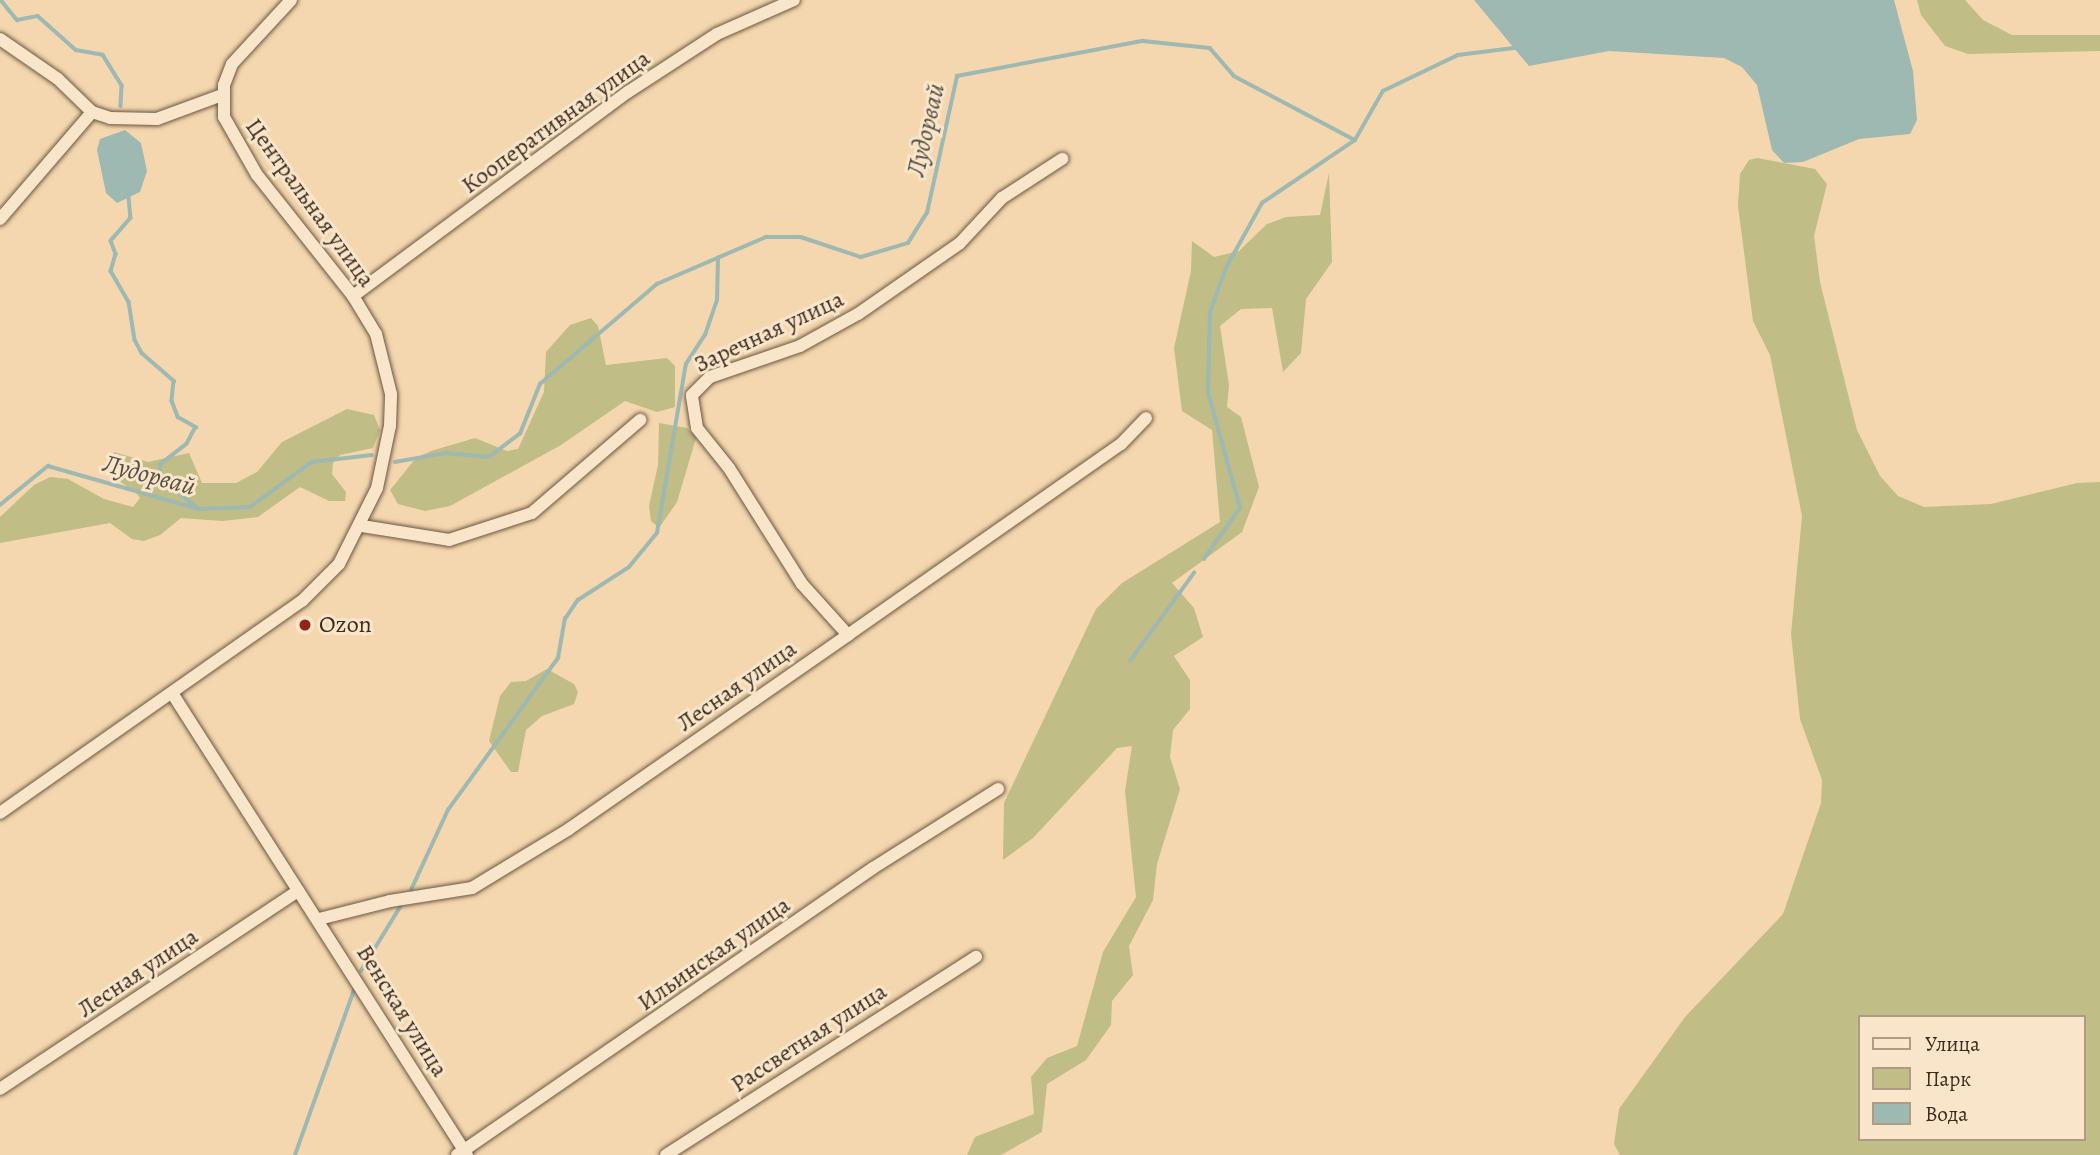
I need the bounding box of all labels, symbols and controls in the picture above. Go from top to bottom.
street label: Кооперативная улица [456,44,656,200]
water label: Лудорвай [900,80,952,180]
street label: Центральная улица [239,113,381,293]
street label: Заречная улица [690,285,848,379]
water label: Лудорвай [99,448,199,502]
place label: Ozon [319,611,372,639]
marker: Ozon [297,617,313,633]
street label: Лесная улица [672,634,802,738]
street label: Ильинская улица [632,891,796,1017]
street label: Лесная улица [72,922,204,1024]
street label: Венская улица [350,940,454,1082]
street label: Рассветная улица [726,977,892,1099]
legend [1858,1015,2086,1141]
text: Улица [1925,1030,1980,1058]
text: Парк [1925,1065,1971,1093]
text: Вода [1925,1100,1968,1128]

